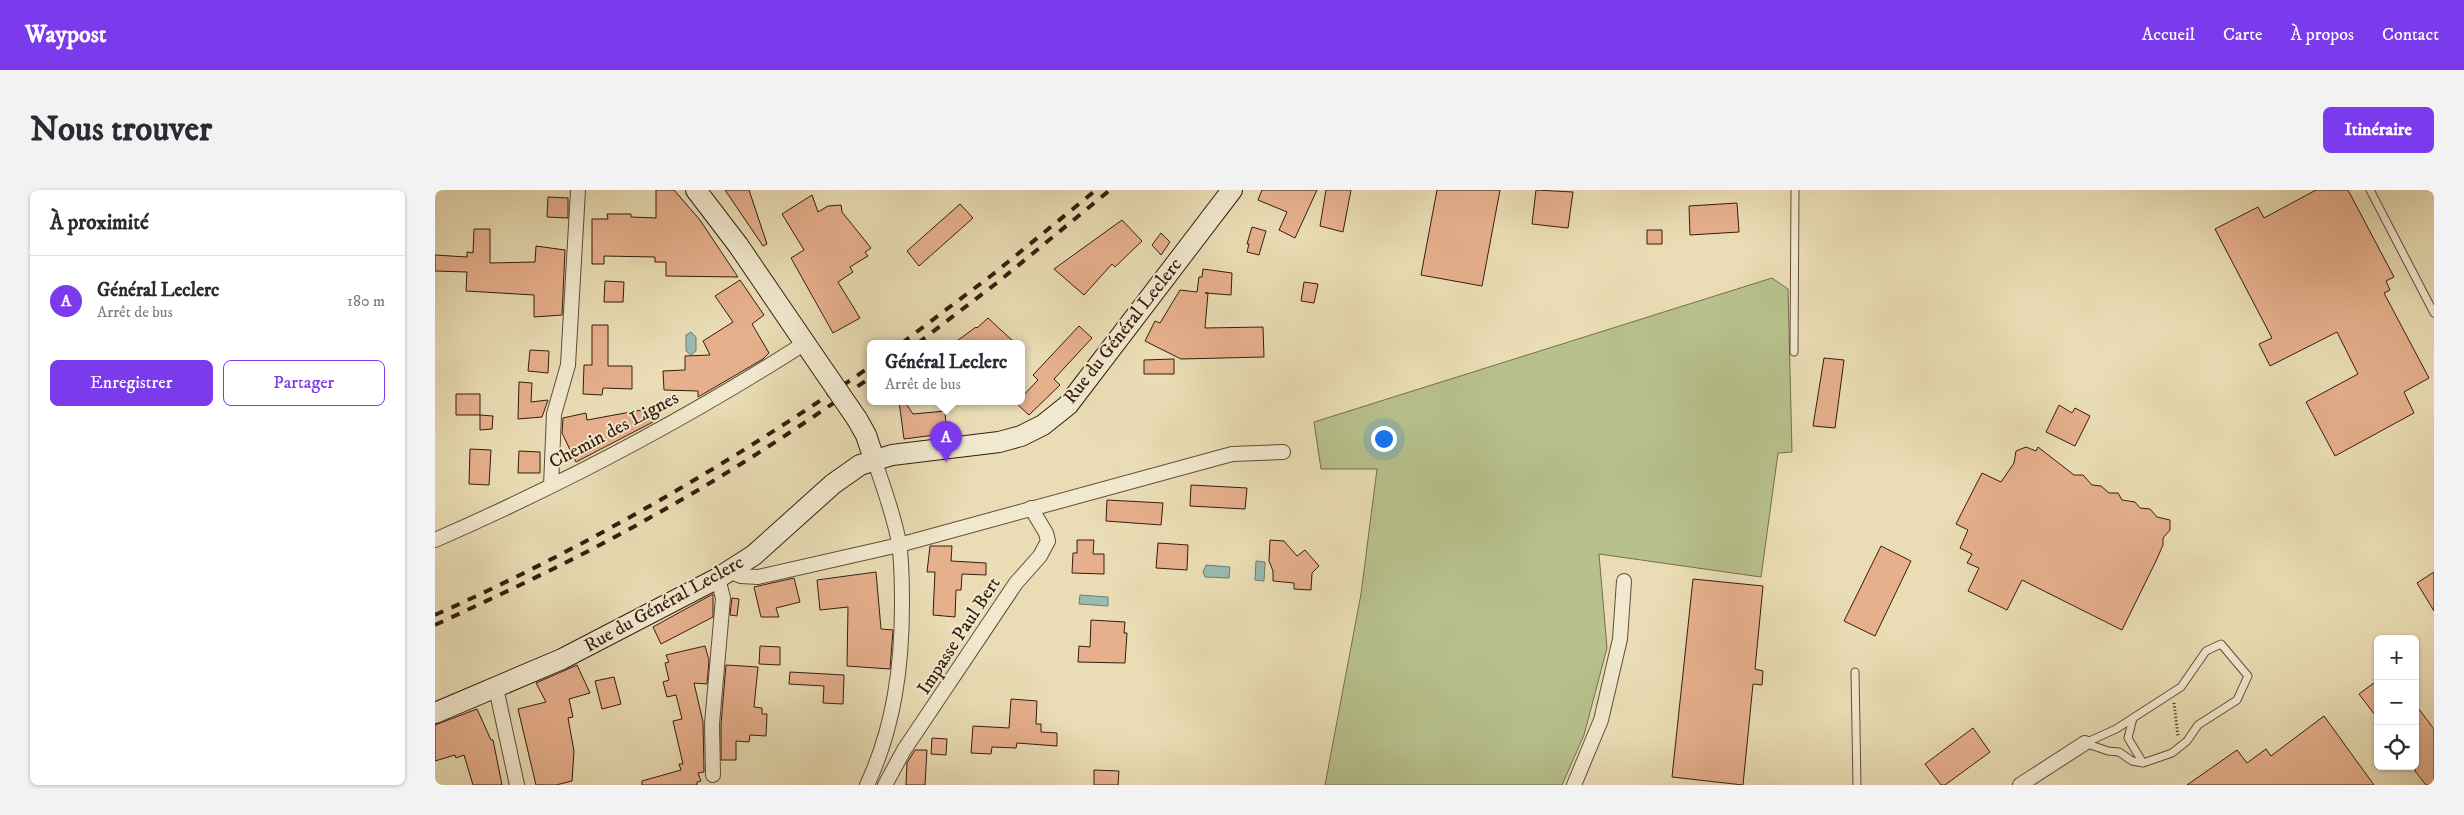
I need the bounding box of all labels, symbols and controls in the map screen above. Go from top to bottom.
text: Waypost [25,20,106,50]
text: Accueil [2142,24,2195,46]
text: Carte [2223,24,2262,46]
text: À propos [2290,24,2354,46]
text: Contact [2382,24,2439,46]
button: Itinéraire [2323,107,2434,153]
text: Nous trouver [30,108,212,152]
text: À proximité [50,210,149,236]
street label: Rue du Général Leclerc [1059,254,1187,408]
text: Général Leclerc [97,279,219,302]
text: A [61,291,71,311]
text: 180 m [347,291,385,311]
text: Arrêt de bus [97,302,173,322]
popup [867,340,1025,405]
text: Général Leclerc [885,351,1007,374]
button: Enregistrer [50,360,213,406]
button: Partager [223,360,385,406]
text: Arrêt de bus [885,374,961,394]
street label: Chemin des Lignes [545,386,683,474]
pin: A [930,421,962,462]
your location [1371,426,1397,452]
street label: Rue du Général Leclerc [580,551,748,657]
street label: Impasse Paul Bert [912,573,1006,699]
map controls [2374,635,2419,770]
button: + [2374,635,2419,680]
button: − [2374,680,2419,725]
button: locate [2374,725,2419,770]

